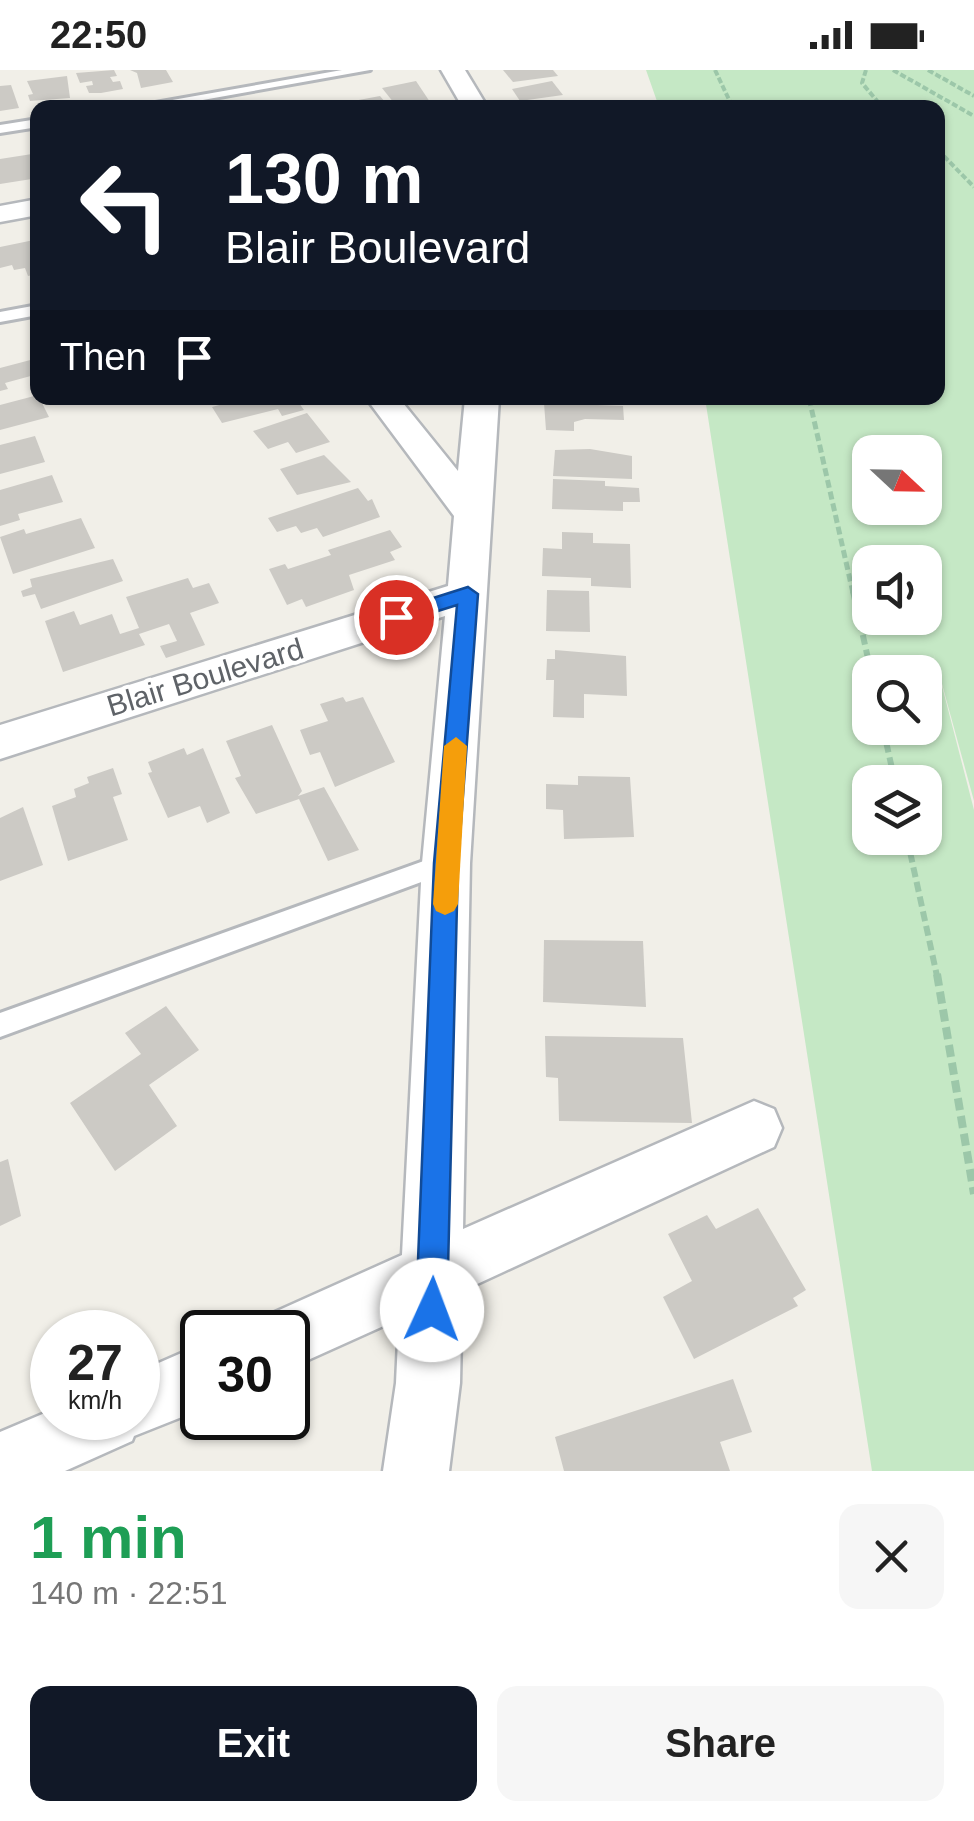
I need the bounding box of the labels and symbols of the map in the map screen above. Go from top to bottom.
north arrow [852,435,942,525]
pin [354,575,439,660]
street label: Blair Boulevard [103,631,307,723]
position arrow [380,1258,484,1362]
speed limit sign: 30 [180,1310,310,1440]

